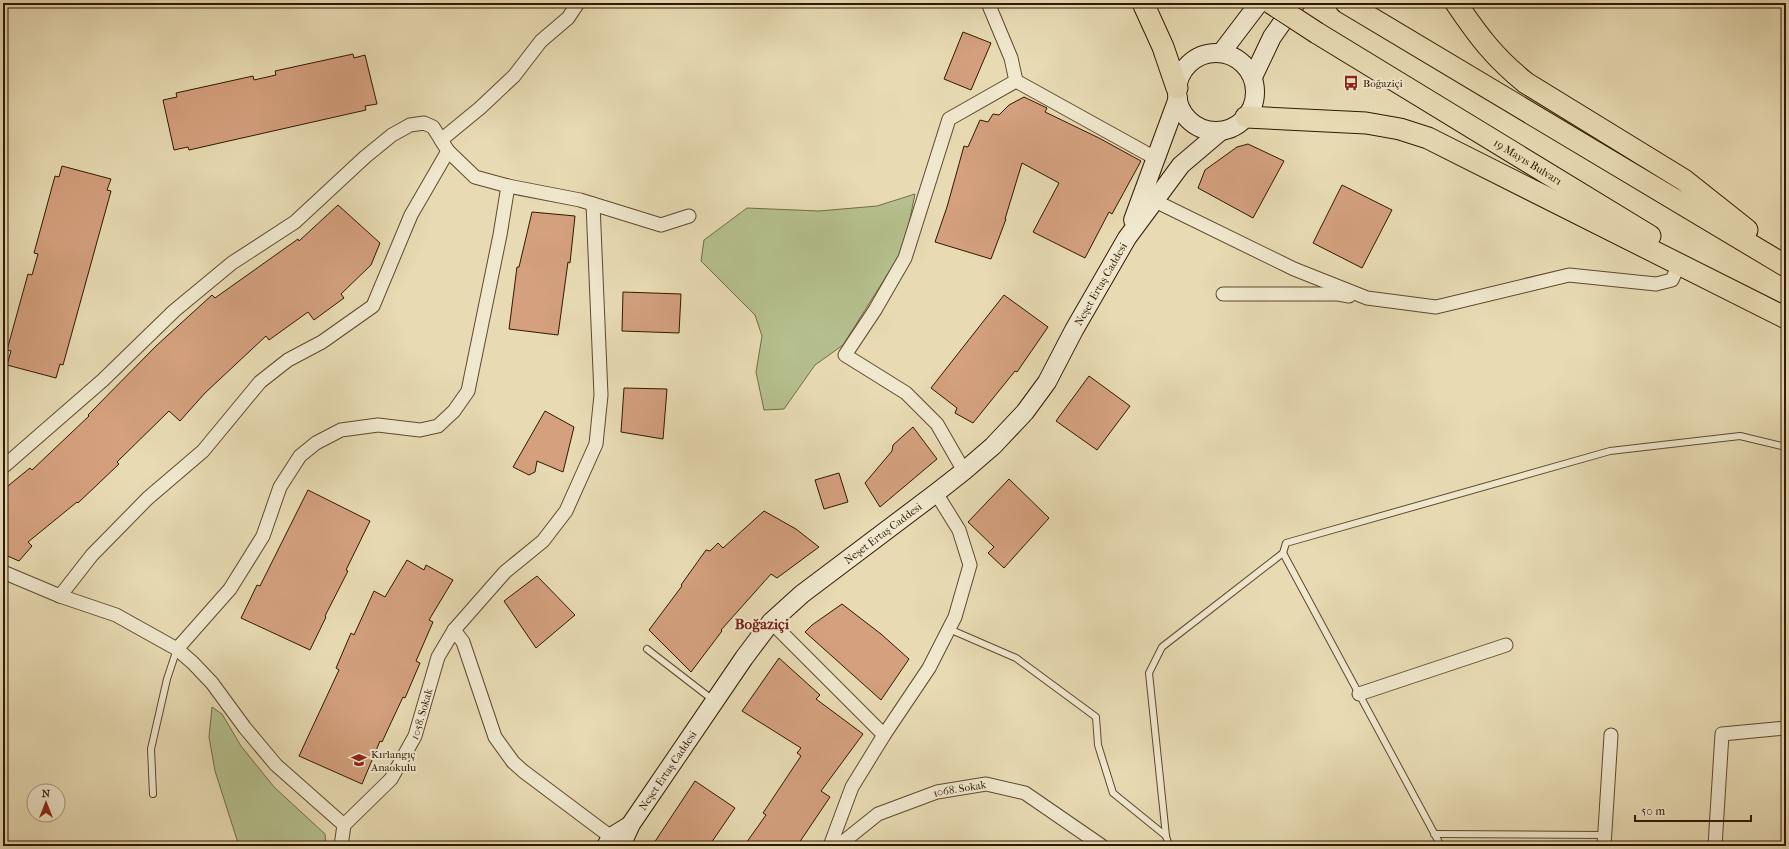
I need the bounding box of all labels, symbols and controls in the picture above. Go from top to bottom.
bus stop icon: Boğaziçi [1342,74,1360,92]
place label: Boğaziçi [1363,77,1404,90]
street label: 19 Mayıs Bulvarı [1491,136,1565,188]
street label: Neşet Ertaş Caddesi [1072,240,1130,328]
street label: Neşet Ertaş Caddesi [842,500,925,567]
district label: Boğaziçi [735,615,790,634]
street label: 1058. Sokak [408,687,436,742]
street label: Neşet Ertaş Caddesi [636,728,700,813]
place label: Kırlangıç Anaokulu [370,748,417,774]
school or university icon: Kırlangıç Anaokulu [350,751,368,769]
street label: 1068. Sokak [931,778,987,800]
north arrow [26,783,66,823]
text: N [42,787,51,800]
scale bar [1635,797,1751,823]
text: 50 m [1641,804,1665,818]

